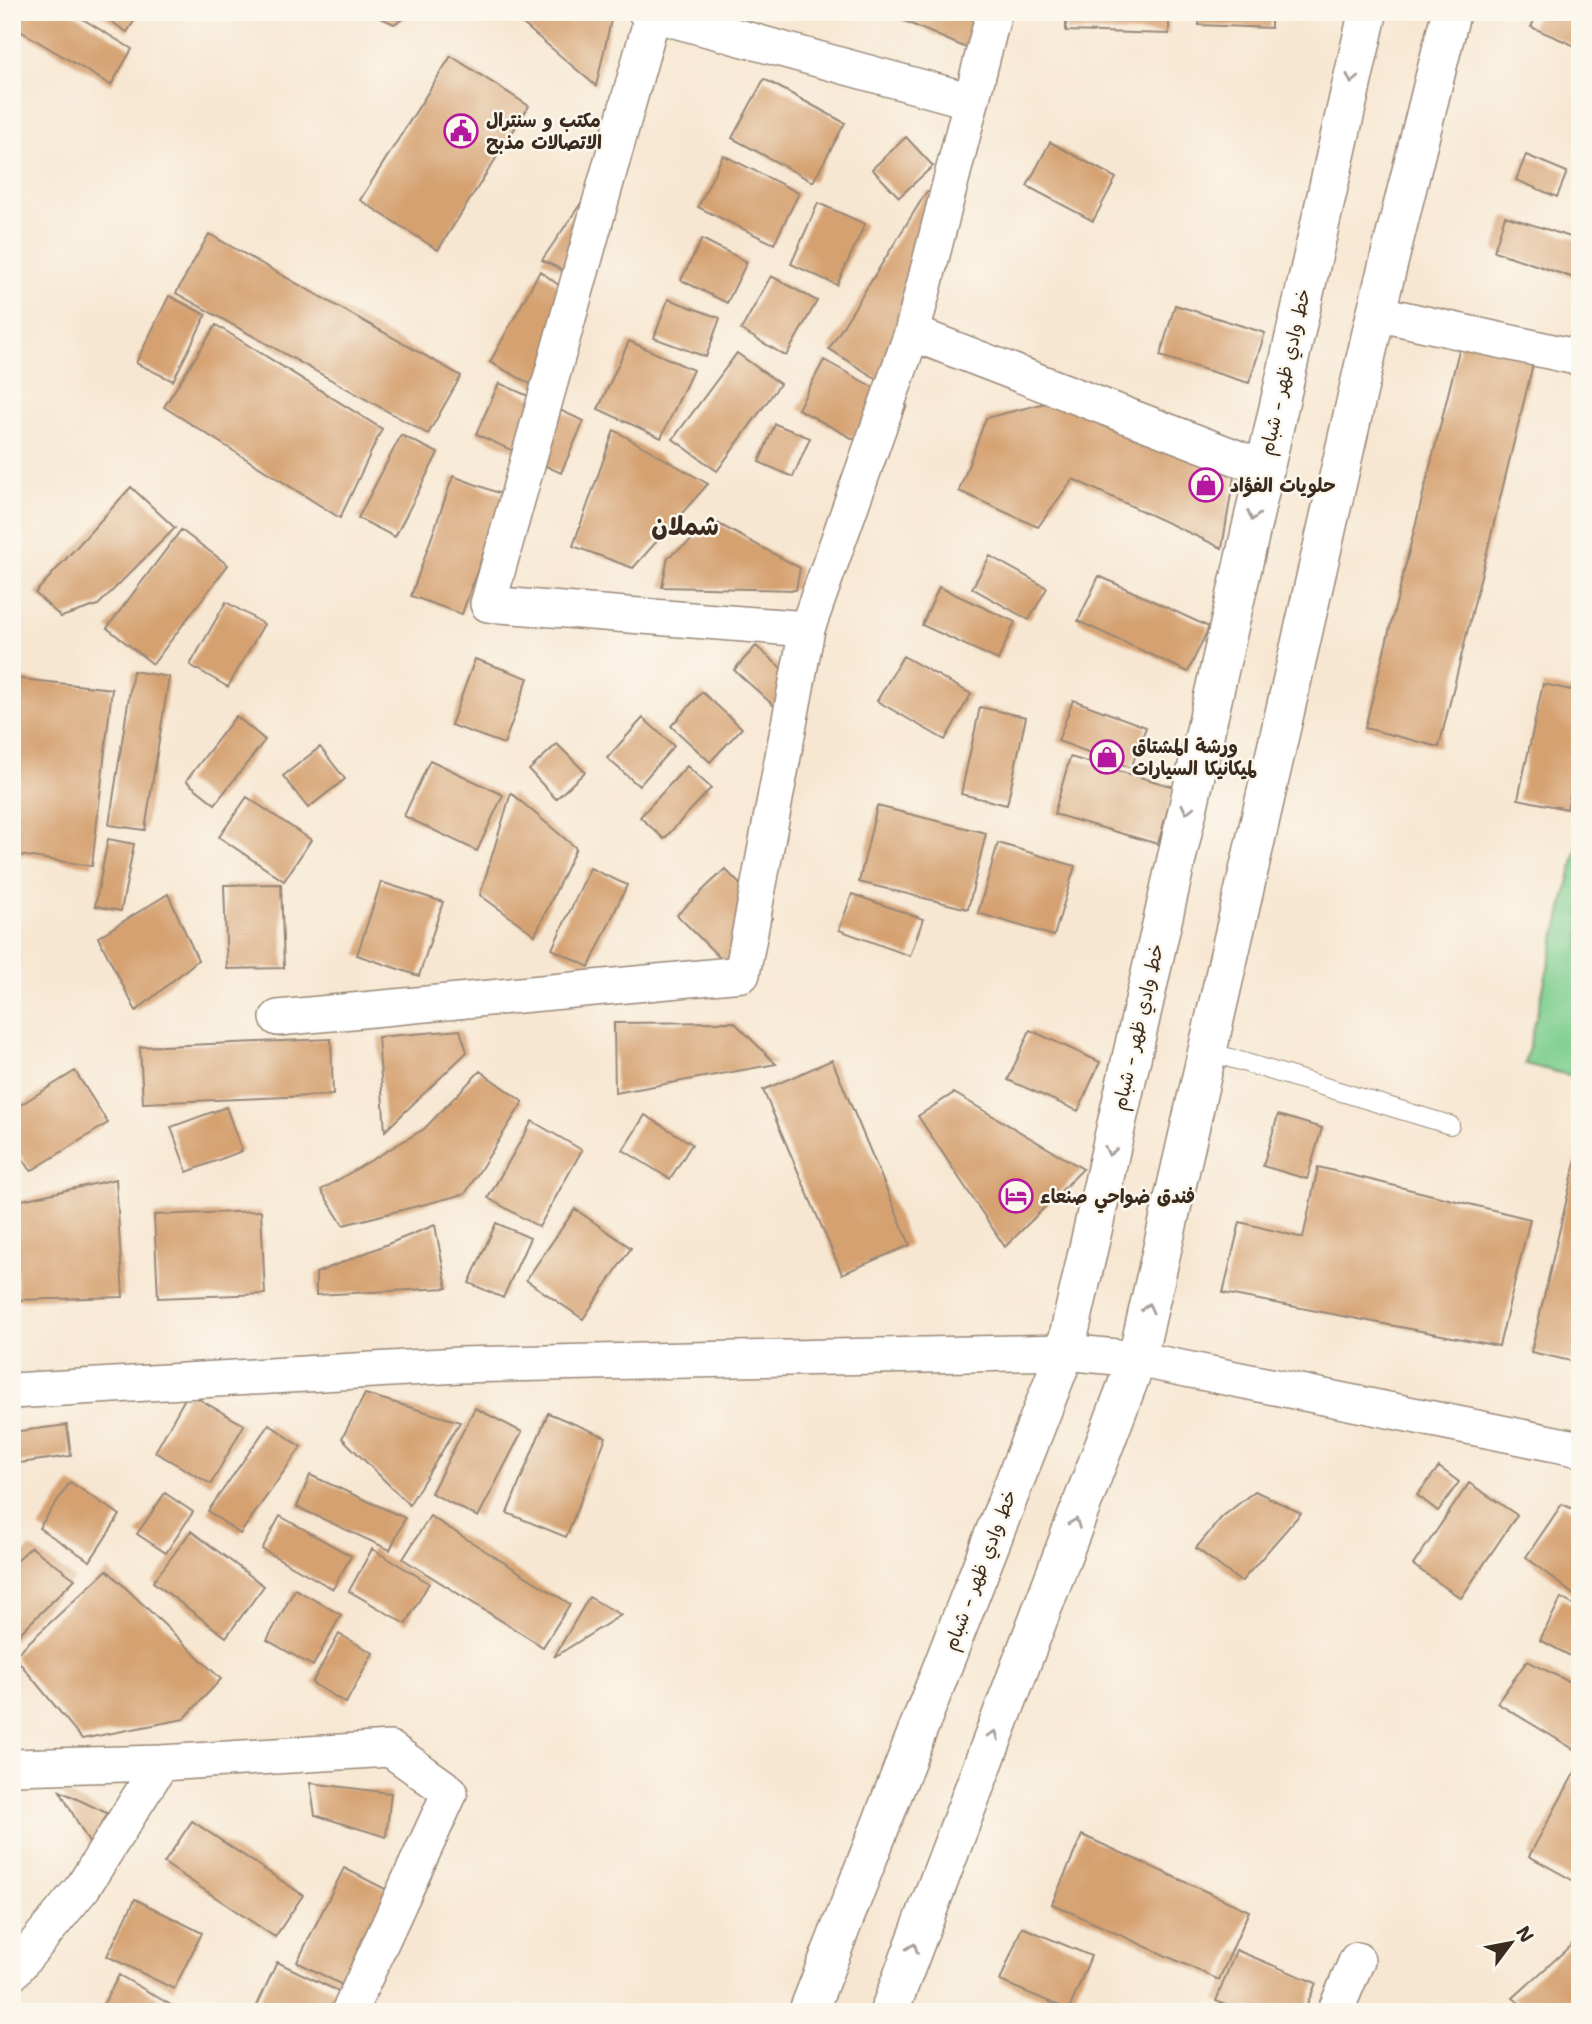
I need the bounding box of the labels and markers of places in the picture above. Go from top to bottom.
place label: مكتب و سنترال الاتصالات مذبح [486,108,602,155]
public building icon: مكتب و سنترال الاتصالات مذبح [442,112,480,150]
shop icon: حلويات الفؤاد [1187,466,1225,504]
place label: حلويات الفؤاد [1230,473,1336,499]
place label: ورشة المشتاق لميكانيكا السيارات [1132,734,1257,781]
shop icon: ورشة المشتاق لميكانيكا السيارات [1088,738,1126,776]
hotel icon: فندق ضواحي صنعاء [997,1177,1035,1215]
place label: فندق ضواحي صنعاء [1040,1184,1195,1213]

